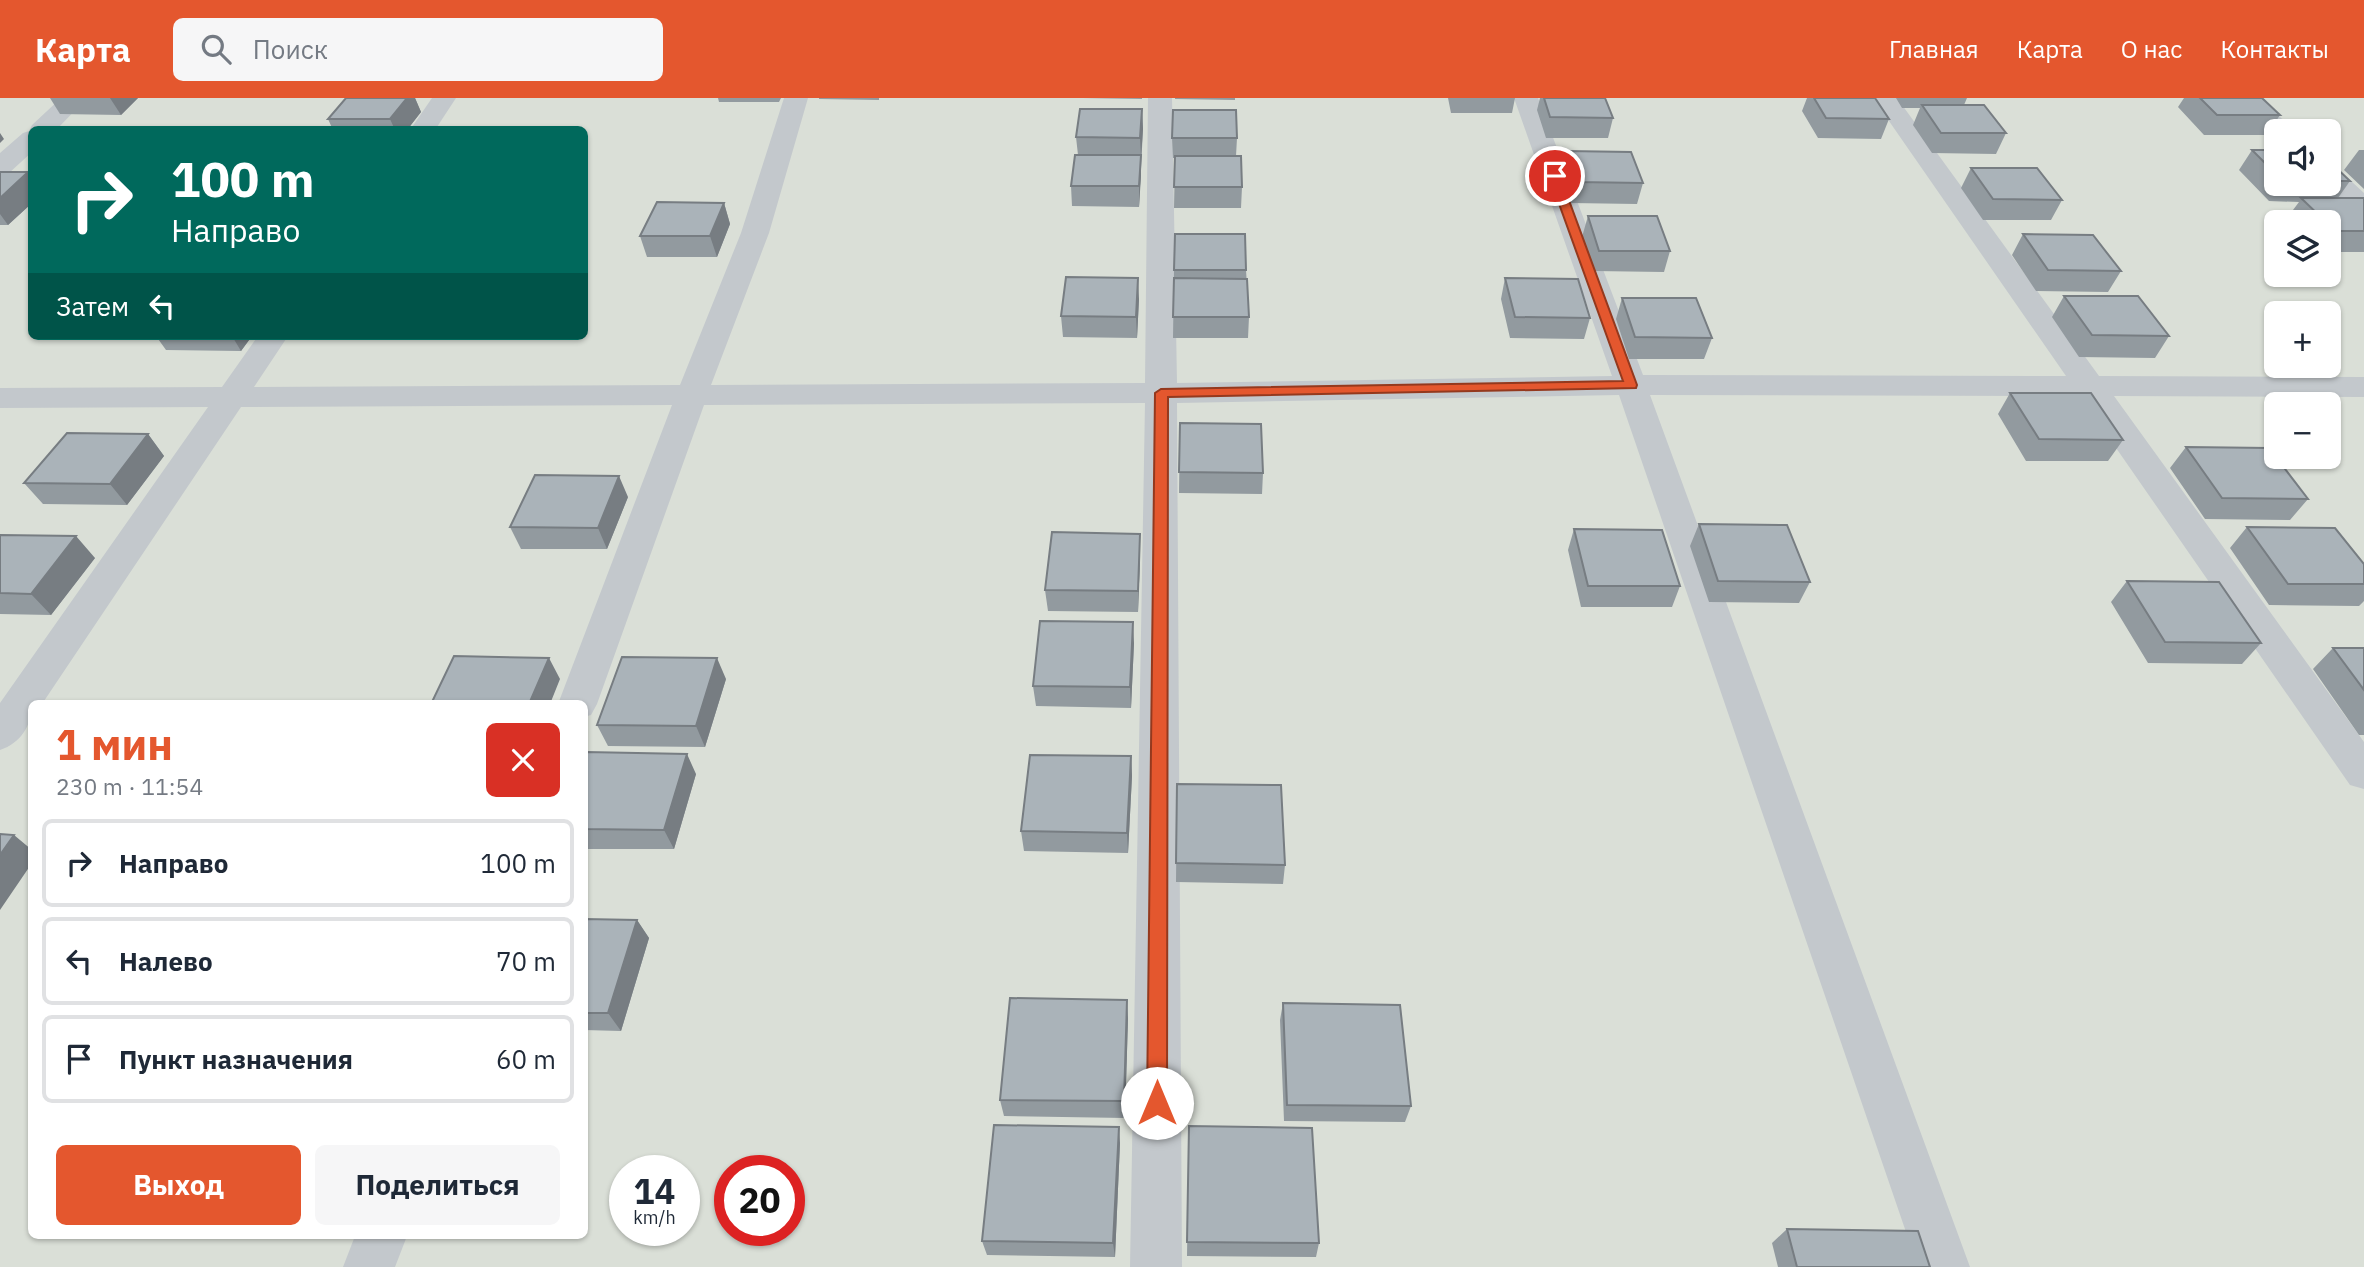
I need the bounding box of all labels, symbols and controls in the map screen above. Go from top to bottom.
search box [173,18,663,81]
text: Карта [35,28,131,71]
icon: search [197,30,235,68]
text: Поиск [253,32,328,66]
text: Главная [1889,33,1979,65]
text: Карта [2017,33,2083,65]
text: О нас [2121,33,2182,65]
text: Контакты [2220,33,2329,65]
map controls [2264,119,2341,469]
button: sound [2264,119,2341,196]
pin [1525,146,1585,206]
text: 100 m [171,147,315,210]
icon: right [56,154,147,245]
icon: arrive [1536,157,1574,195]
text: Направо [171,209,300,251]
button: layers [2264,210,2341,287]
icon: left [143,287,181,325]
text: Затем [56,289,129,323]
button: + [2264,301,2341,378]
button: − [2264,392,2341,469]
text: 1 мин [56,717,173,772]
button: close [486,723,560,797]
text: 230 m · 11:54 [56,771,203,801]
icon: right [60,844,98,882]
text: Направо [119,846,228,880]
text: 100 m [480,846,556,880]
icon: left [60,942,98,980]
text: Налево [119,944,213,978]
text: 70 m [496,944,556,978]
icon: arrive [60,1040,98,1078]
text: Пункт назначения [119,1042,353,1076]
text: 60 m [496,1042,556,1076]
position arrow [1120,1066,1194,1140]
button: Выход [56,1145,301,1225]
button: Поделиться [315,1145,560,1225]
speed limit sign: 20 [714,1155,805,1246]
text: 14 [633,1168,676,1214]
text: km/h [633,1206,676,1229]

